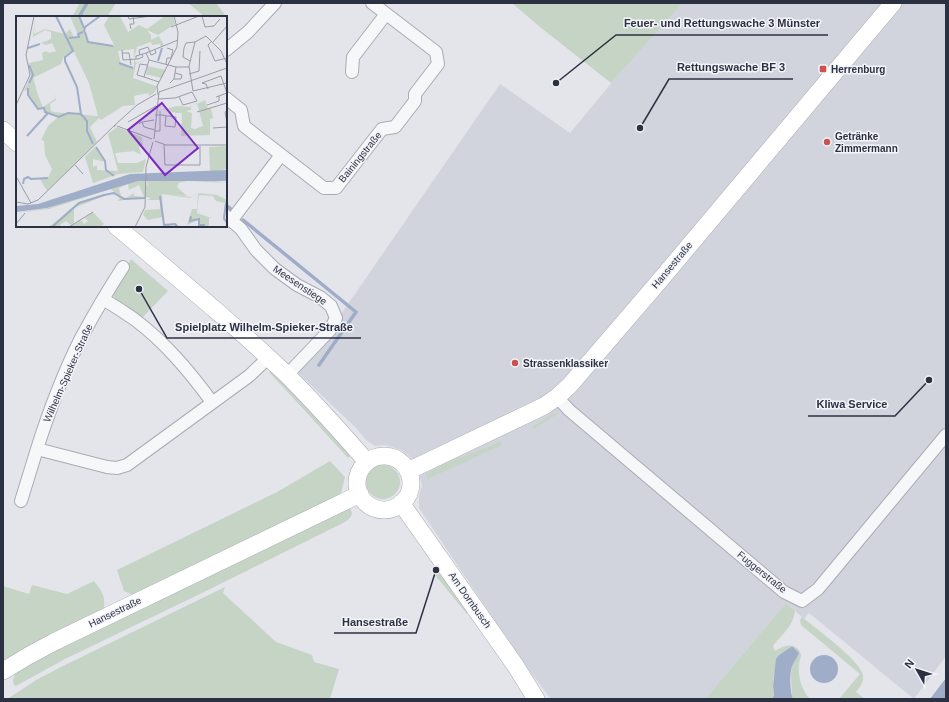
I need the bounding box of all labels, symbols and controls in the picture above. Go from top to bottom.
callout: Feuer- und Rettungswache 3 Münster [616,12,828,35]
inset map [16,16,227,227]
text: Feuer- und Rettungswache 3 Münster [624,17,821,29]
callout: Rettungswache BF 3 [669,56,793,79]
text: Rettungswache BF 3 [677,61,785,73]
marker: Herrenburg [818,64,828,74]
place label: Herrenburg [831,64,885,75]
street label: Bainingstraße [336,129,384,184]
place label: Getränke Zimmermann [835,131,898,154]
marker: Getränke Zimmermann [822,137,832,147]
street label: Hansestraße [649,239,695,290]
street label: Meesenstiege [271,263,329,307]
callout: Spielplatz Wilhelm-Spieker-Straße [167,315,361,338]
text: Spielplatz Wilhelm-Spieker-Straße [175,321,353,333]
street label: Wilhelm-Spieker-Straße [41,322,95,424]
marker: Strassenklassiker [510,358,520,368]
place label: Strassenklassiker [523,358,608,369]
callout: Kliwa Service [808,393,895,416]
text: Kliwa Service [817,398,887,410]
street label: Fuggerstraße [735,549,789,595]
street label: Am Dornbusch [447,570,493,630]
street label: Hansestraße [87,594,144,629]
callout: Hansestraße [334,610,416,633]
text: Hansestraße [342,616,408,628]
north arrow [897,650,937,690]
text: N [902,657,916,671]

